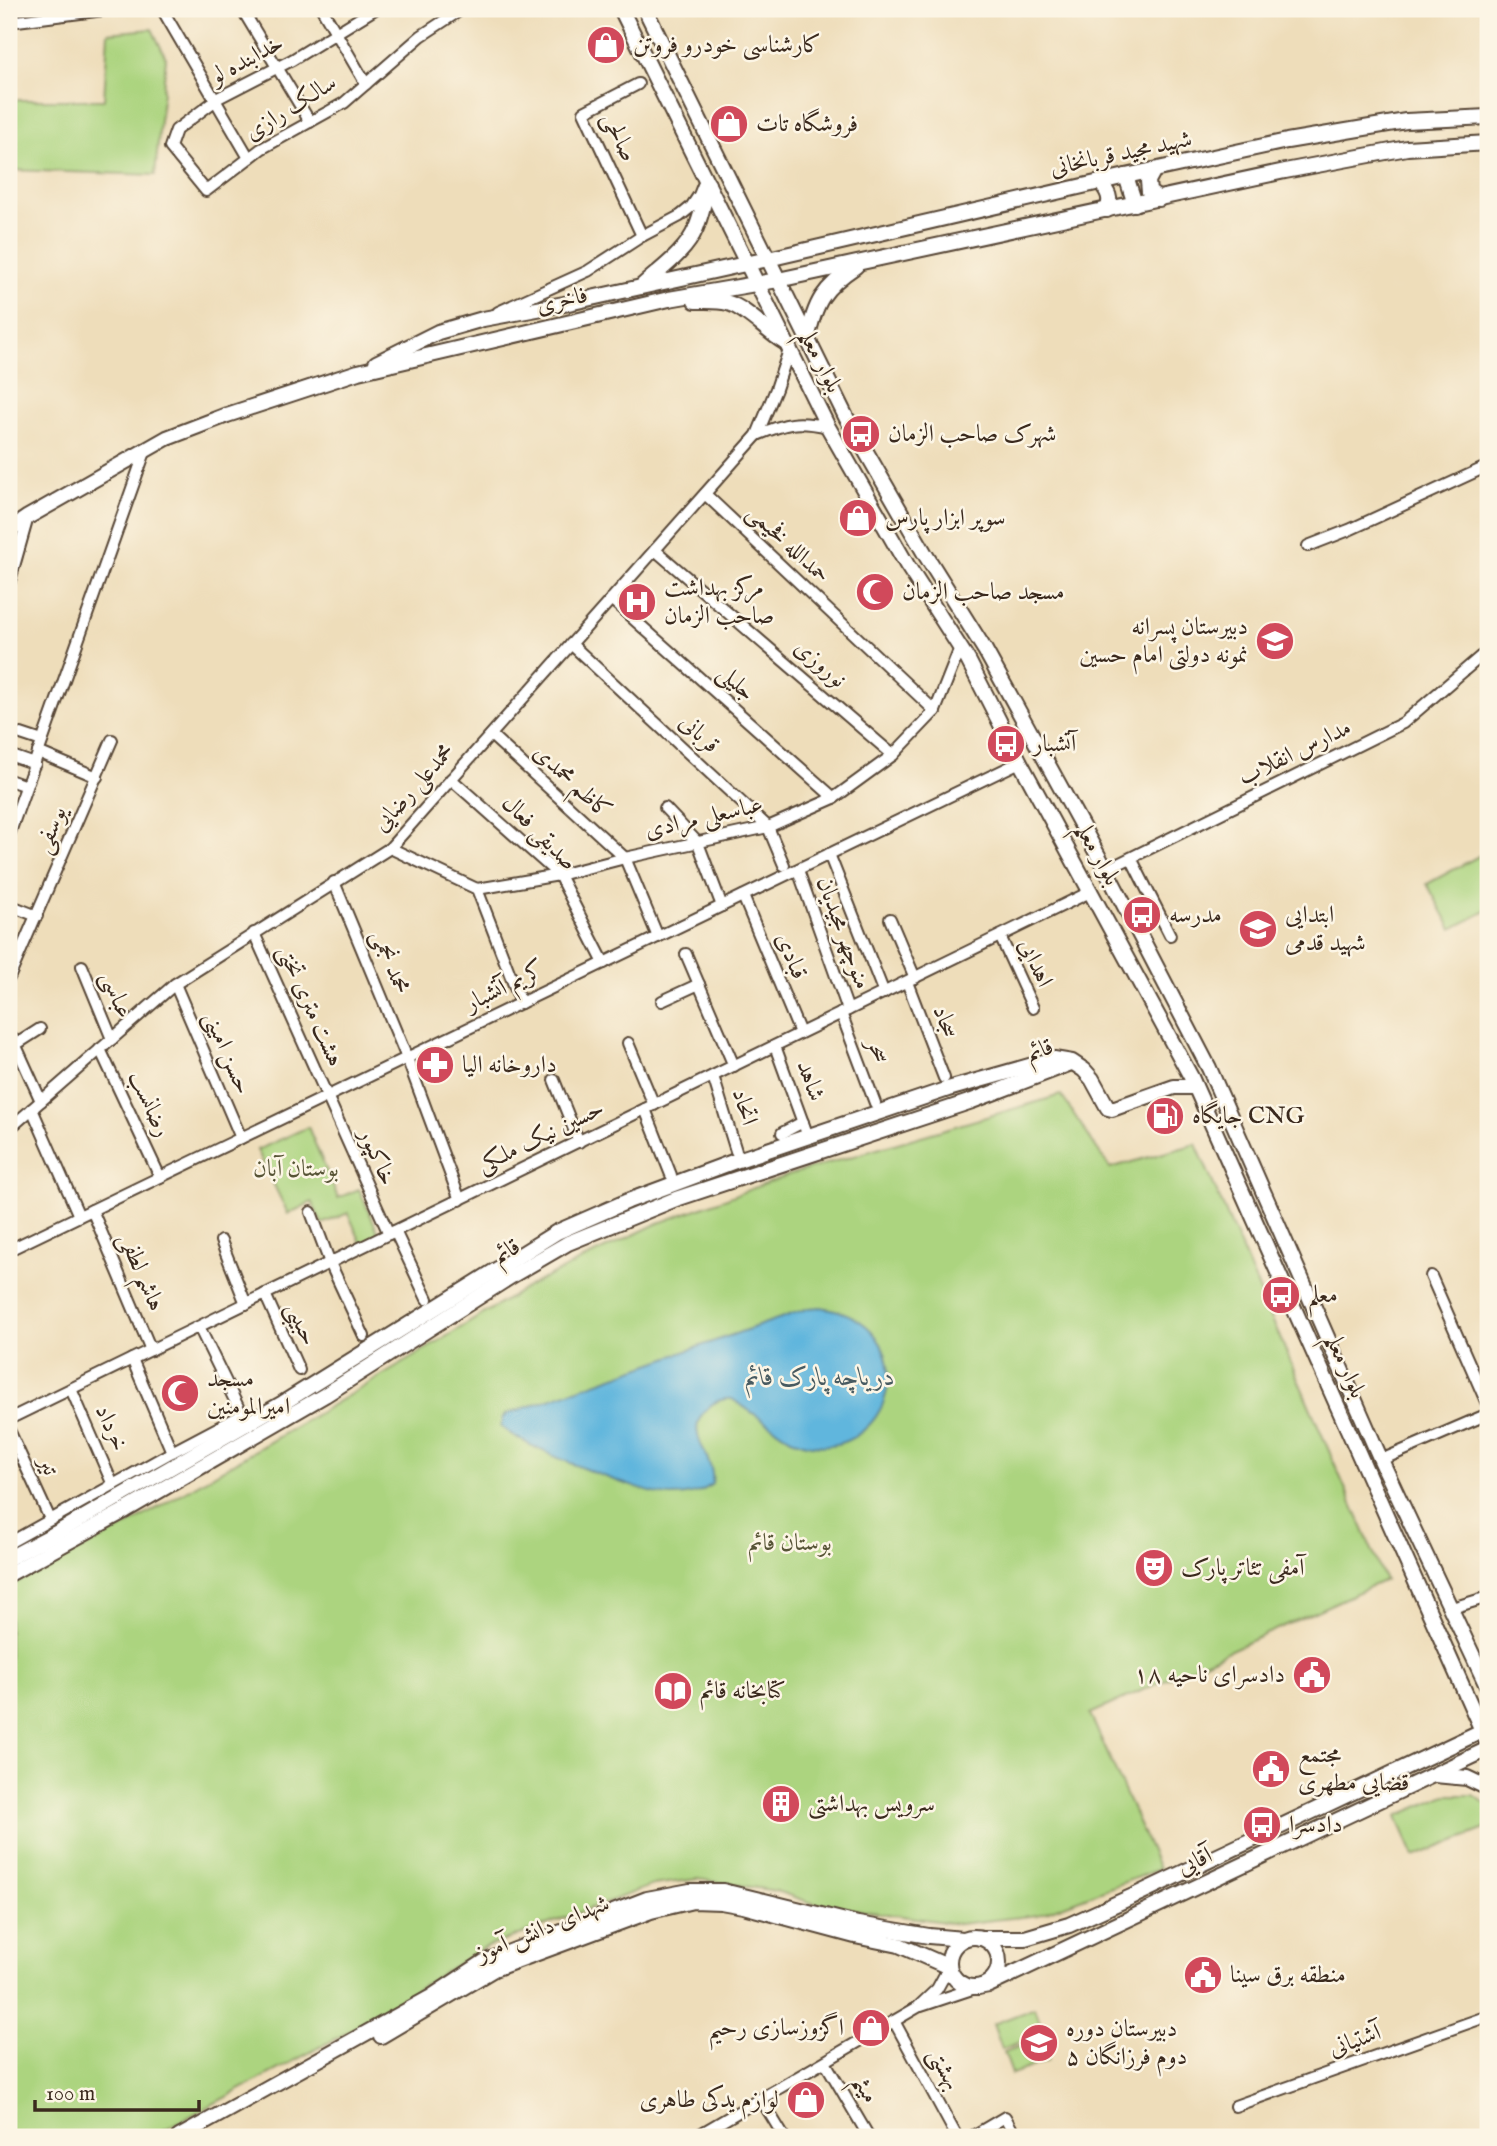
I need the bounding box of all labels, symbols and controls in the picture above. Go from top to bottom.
shop icon: کارشناسی خودرو فروتن [585,24,627,66]
street label: خدابنده لو [203,28,289,93]
place label: کارشناسی خودرو فروتن [633,30,821,61]
street label: سالک رازی [239,68,343,148]
shop icon: فروشگاه تات [708,103,750,145]
street label: صالحی [594,107,644,167]
place label: فروشگاه تات [756,108,858,140]
street label: شهید مجید قربانخانی [1047,124,1195,184]
street label: فاخری [533,280,591,322]
street label: بلوار معلم [785,324,849,402]
bus stop icon: شهرک صاحب الزمان [840,413,882,455]
place label: شهرک صاحب الزمان [888,419,1056,450]
street label: حمدالله فخیمی [740,497,836,591]
shop icon: سوپر ابزار پارس [837,497,879,539]
place label: سوپر ابزار پارس [885,503,1006,534]
mosque icon: مسجد صاحب الزمان [854,571,896,613]
place label: مرکز بهداشت صاحب الزمان [664,573,774,632]
place label: مسجد صاحب الزمان [902,577,1065,608]
hospital icon: مرکز بهداشت صاحب الزمان [616,581,658,623]
place label: دبیرستان پسرانه نمونه دولتی امام حسین [1079,612,1248,675]
school or university icon: دبیرستان پسرانه نمونه دولتی امام حسین [1254,620,1296,662]
street label: نوروزی [787,633,853,695]
street label: جلیلی [710,658,762,708]
street label: قربانی [672,707,726,761]
street label: مدارس انقلاب [1233,712,1357,794]
bus stop icon: آتشبار [985,723,1027,765]
place label: آتشبار [1031,729,1079,760]
street label: محمدعلی رضایی [366,737,462,839]
street label: کاظم محمدی [523,738,618,830]
street label: صدیقی فعال [494,788,584,878]
street label: عباسعلی مرادی [642,789,766,847]
street label: یوسفی [27,800,75,858]
street label: بلوار معلم [1061,817,1127,895]
street label: منوچهر مجیدیان [808,872,878,994]
bus stop icon: مدرسه [1121,894,1163,936]
place label: مدرسه [1169,900,1222,931]
place label: ابتدایی شهید قدمی [1285,900,1366,959]
school or university icon: ابتدایی شهید قدمی [1237,908,1279,950]
street label: محمد نجمی [363,925,417,999]
street label: قبادی [768,928,814,984]
street label: اهدایی [1010,934,1060,992]
street label: هشت متری تختی [269,940,351,1072]
street label: کریم آتشبار [458,954,552,1024]
street label: عباسی [93,967,139,1023]
street label: سجاد [925,1001,965,1043]
street label: حسن امینی [196,1007,258,1099]
street label: سحر [858,1031,897,1068]
street label: قائم [1022,1032,1060,1074]
pharmacy icon: داروخانه الیا [414,1044,456,1086]
place label: داروخانه الیا [462,1050,557,1081]
street label: شاهد [788,1056,832,1106]
street label: رضانسب [120,1066,178,1142]
street label: اتحاد [724,1085,764,1129]
street label: حسین نیک ملکی [472,1093,610,1181]
fuel station icon: جایگاه CNG [1144,1095,1186,1137]
place label: جایگاه CNG [1192,1100,1305,1132]
street label: خاکپور [350,1122,403,1191]
park label: بوستان آبان [253,1154,339,1185]
street label: هاشم لطفی [104,1228,171,1319]
street label: قائم [488,1232,529,1276]
bus stop icon: معلم [1260,1274,1302,1316]
place label: معلم [1308,1280,1338,1318]
street label: حبیبی [275,1297,324,1352]
street label: بلوار معلم [1311,1329,1373,1406]
water label: دریاچه پارک قائم [745,1361,895,1399]
place label: مسجد امیرالمومنین [207,1364,290,1423]
mosque icon: مسجد امیرالمومنین [159,1372,201,1414]
street label: خرداد [87,1400,135,1456]
street label: تیر [29,1449,66,1481]
park label: بوستان قائم [748,1528,832,1563]
theatre icon: آمفی تئاتر پارک [1133,1547,1175,1589]
place label: آمفی تئاتر پارک [1181,1553,1307,1584]
public building icon: دادسرای ناحیه ۱۸ [1291,1654,1333,1696]
place label: دادسرای ناحیه ۱۸ [1134,1660,1285,1691]
library icon: کتابخانه قائم [652,1670,694,1712]
place label: کتابخانه قائم [700,1676,786,1711]
place label: مجتمع قضایی مطهری [1298,1740,1409,1799]
public building icon: مجتمع قضایی مطهری [1250,1748,1292,1790]
building icon: سرویس بهداشتی [760,1783,802,1825]
place label: سرویس بهداشتی [808,1789,935,1820]
bus stop icon: دادسرا [1241,1804,1283,1846]
place label: دادسرا [1289,1810,1343,1841]
street label: آقایی [1172,1839,1220,1884]
street label: شهدای دانش آموز [470,1888,614,1971]
public building icon: منطقه برق سینا [1182,1954,1224,1996]
place label: منطقه برق سینا [1230,1960,1346,1991]
shop icon: اگزوزسازی رحیم [850,2007,892,2049]
place label: اگزوزسازی رحیم [708,2011,844,2051]
place label: دبیرستان دوره دوم فرزانگان ۵ [1066,2014,1187,2077]
street label: آشتیانی [1324,2016,1388,2065]
school or university icon: دبیرستان دوره دوم فرزانگان ۵ [1018,2022,1060,2064]
street label: بهشتی [920,2042,968,2096]
scale bar [35,2069,200,2113]
street label: میثم [838,2069,886,2113]
shop icon: لوازم یدکی طاهری [785,2079,827,2121]
text: 100 m [46,2081,95,2108]
place label: لوازم یدکی طاهری [639,2084,779,2120]

